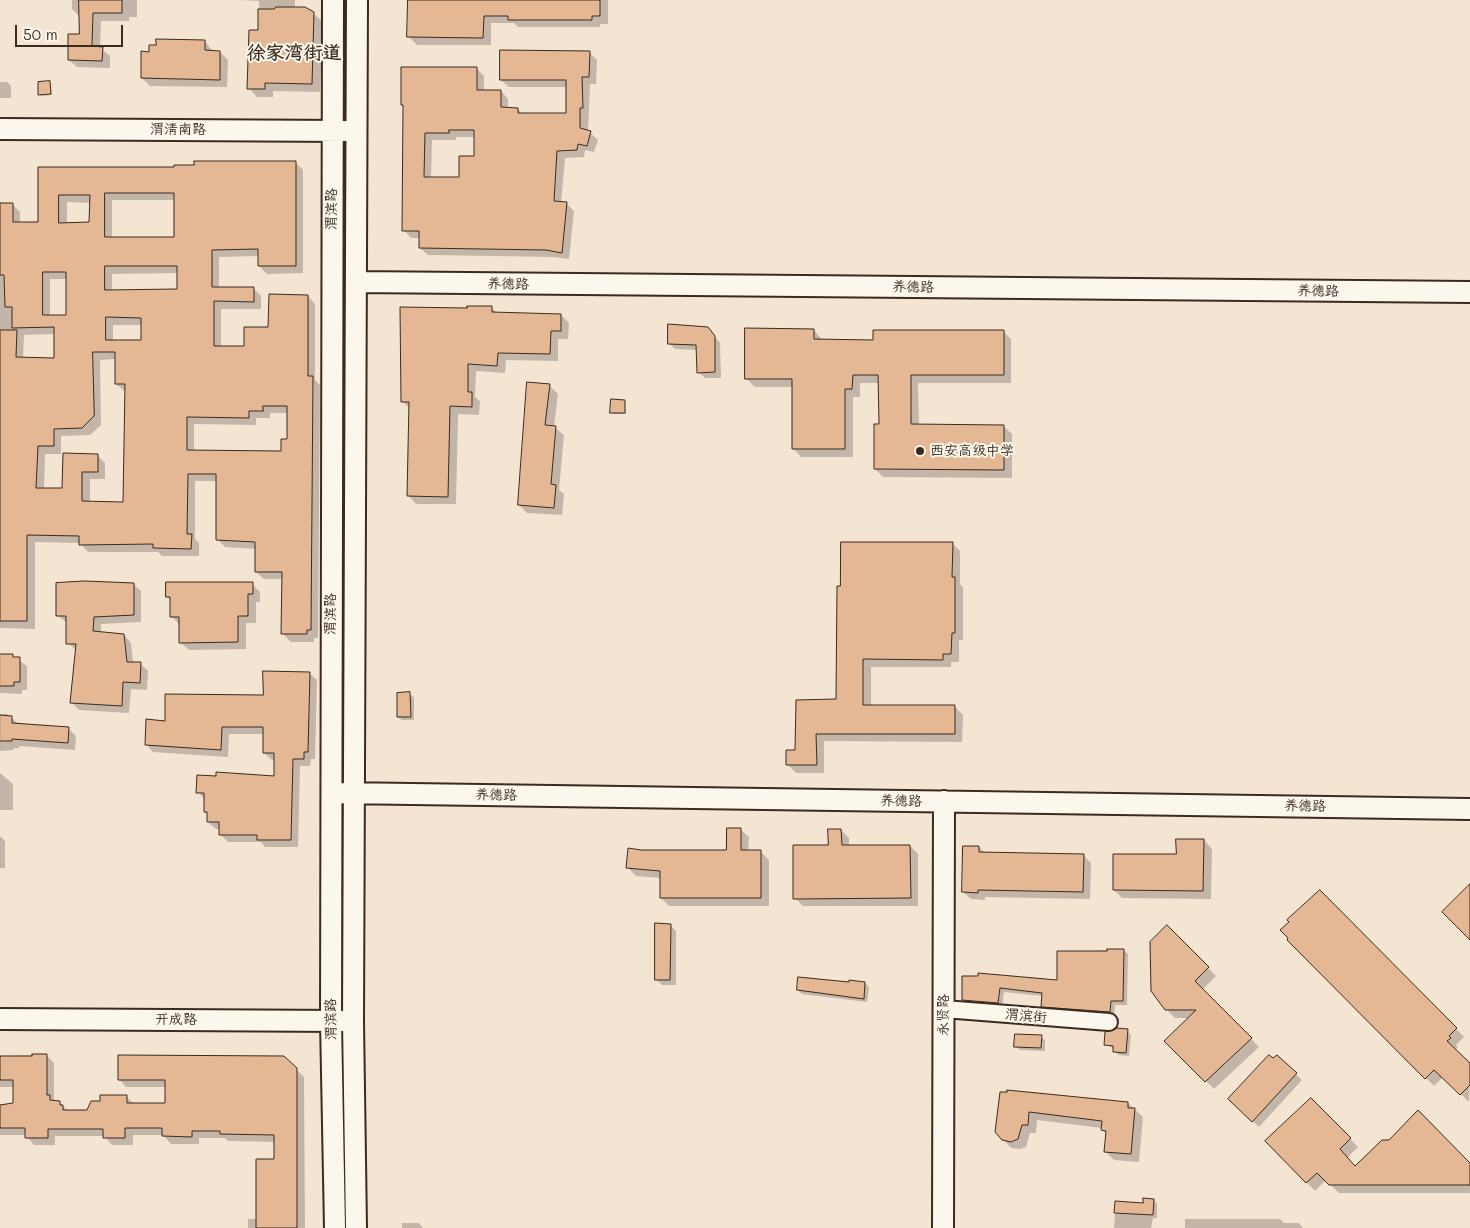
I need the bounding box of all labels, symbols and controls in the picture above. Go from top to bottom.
scale bar [18,15,125,47]
text: 50 m [23,24,58,44]
district label: 徐家湾街道 [247,42,341,64]
street label: 渭清南路 [150,122,206,138]
street label: 渭滨路 [324,188,340,230]
street label: 养德路 [487,275,529,293]
street label: 养德路 [892,278,934,296]
street label: 养德路 [1297,282,1339,300]
place label: 西安高级中学 [930,443,1014,459]
marker: 西安高级中学 [914,445,926,457]
street label: 渭滨路 [323,593,339,635]
street label: 养德路 [475,786,517,804]
street label: 养德路 [880,792,922,810]
street label: 养德路 [1284,797,1326,815]
street label: 永贤路 [936,994,952,1036]
street label: 渭滨路 [322,998,340,1040]
street label: 渭滨街 [1004,1006,1048,1026]
street label: 开成路 [155,1012,197,1028]

